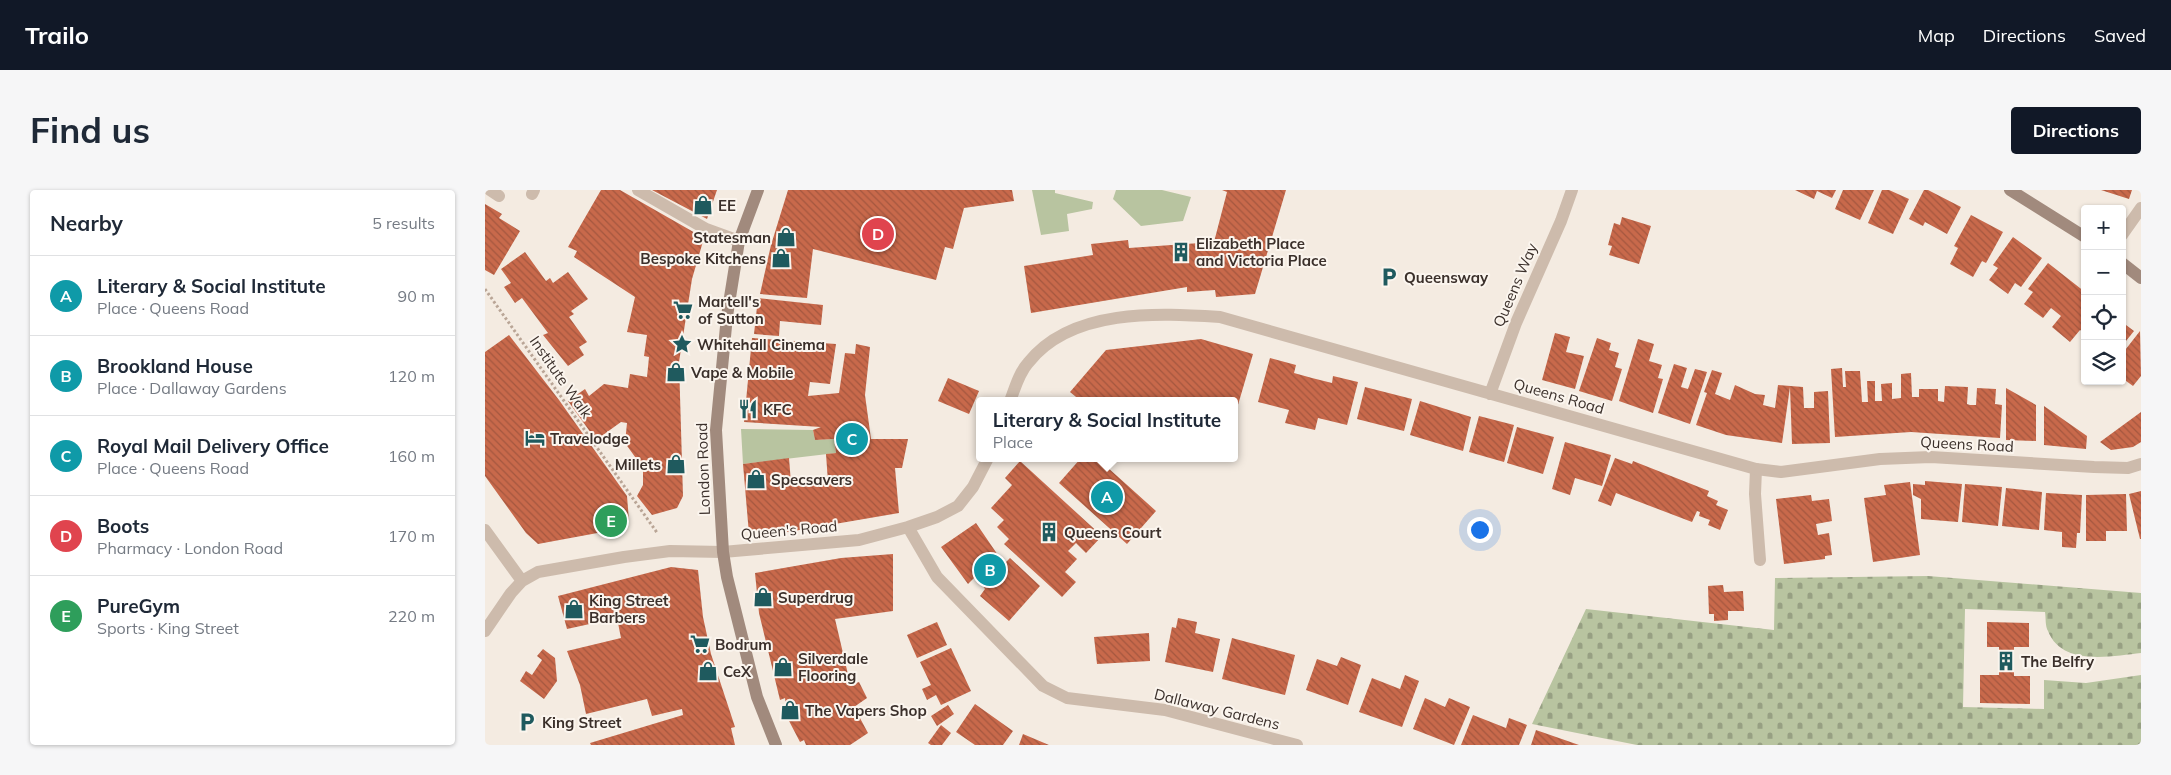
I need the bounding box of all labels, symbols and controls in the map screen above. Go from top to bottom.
text: Trailo [25,20,89,50]
text: Map [1918,24,1955,47]
text: Directions [1983,24,2066,47]
text: Saved [2094,24,2146,47]
button: Directions [2011,107,2141,154]
text: Find us [30,108,150,152]
shop icon: EE [692,194,714,216]
place label: EE [718,196,736,215]
map controls [2081,205,2126,385]
button: + [2081,205,2126,250]
text: Nearby [50,210,123,236]
text: 5 results [372,213,435,233]
pin: D [862,215,894,253]
shop icon: Statesman [775,226,797,248]
place label: Statesman [693,228,771,247]
place label: Elizabeth Place and Victoria Place [1196,234,1327,270]
street label: Queens Way [1489,240,1541,330]
building icon: Elizabeth Place and Victoria Place [1170,241,1192,263]
shop icon: Bespoke Kitchens [770,247,792,269]
place label: Bespoke Kitchens [640,249,766,268]
button: − [2081,250,2126,295]
parking icon: Queensway [1378,266,1400,288]
place label: Queensway [1404,268,1489,287]
text: Literary & Social Institute [97,274,326,298]
text: A [60,286,72,306]
text: 90 m [398,286,435,306]
place label: Martell's of Sutton [698,292,764,328]
button: locate [2081,295,2126,340]
text: Place · Queens Road [97,298,249,318]
supermarket icon: Martell's of Sutton [672,299,694,321]
street label: Institute Walk [526,332,597,422]
place icon: Whitehall Cinema [671,333,693,355]
place label: Whitehall Cinema [697,335,825,354]
button: layers [2081,340,2126,385]
text: Brookland House [97,354,253,378]
shop icon: Vape & Mobile [665,361,687,383]
place label: Vape & Mobile [690,363,794,382]
text: B [60,366,72,386]
text: 120 m [388,366,435,386]
street label: Queens Road [1511,374,1607,418]
text: Place · Dallaway Gardens [97,378,287,398]
popup [976,397,1238,462]
restaurant icon: KFC [737,398,759,420]
place label: KFC [763,400,792,419]
text: Literary & Social Institute [993,408,1221,432]
pin: C [836,420,868,458]
street label: London Road [692,422,714,516]
hotel icon: Travelodge [524,427,546,449]
place label: Travelodge [550,429,629,448]
text: Place [993,432,1033,452]
street label: Queens Road [1920,432,2014,456]
text: Royal Mail Delivery Office [97,434,329,458]
text: C [61,446,71,466]
text: 160 m [388,446,435,466]
shop icon: Millets [665,453,687,475]
place label: Millets [615,455,661,474]
text: Place · Queens Road [97,458,249,478]
shop icon: Specsavers [745,468,767,490]
place label: Specsavers [771,470,852,489]
pin: A [1091,478,1123,516]
pin: E [595,502,627,540]
text: Boots [97,514,149,538]
street label: Queen's Road [740,516,838,544]
your location [1467,517,1493,543]
building icon: Queens Court [1038,521,1060,543]
place label: Queens Court [1064,523,1162,542]
text: D [60,526,72,546]
text: 170 m [388,526,435,546]
text: Pharmacy · London Road [97,538,283,558]
pin: B [974,551,1006,589]
shop icon: Superdrug [752,586,774,608]
place label: Superdrug [778,588,853,607]
place label: King Street Barbers [589,591,669,627]
text: PureGym [97,594,180,618]
shop icon: King Street Barbers [563,598,585,620]
text: E [61,606,71,626]
text: 220 m [388,606,435,626]
text: Sports · King Street [97,618,239,638]
supermarket icon: Bodrum [689,633,711,655]
place label: Bodrum [715,635,772,654]
place label: Silverdale Flooring [798,649,868,685]
building icon: The Belfry [1995,650,2017,672]
place label: The Belfry [2021,652,2095,671]
shop icon: Silverdale Flooring [772,656,794,678]
shop icon: CeX [697,660,719,682]
place label: CeX [723,662,752,681]
street label: Dallaway Gardens [1152,684,1282,734]
shop icon: The Vapers Shop [779,699,801,721]
place label: The Vapers Shop [805,701,927,720]
parking icon: King Street [516,711,538,733]
place label: King Street [542,713,622,732]

